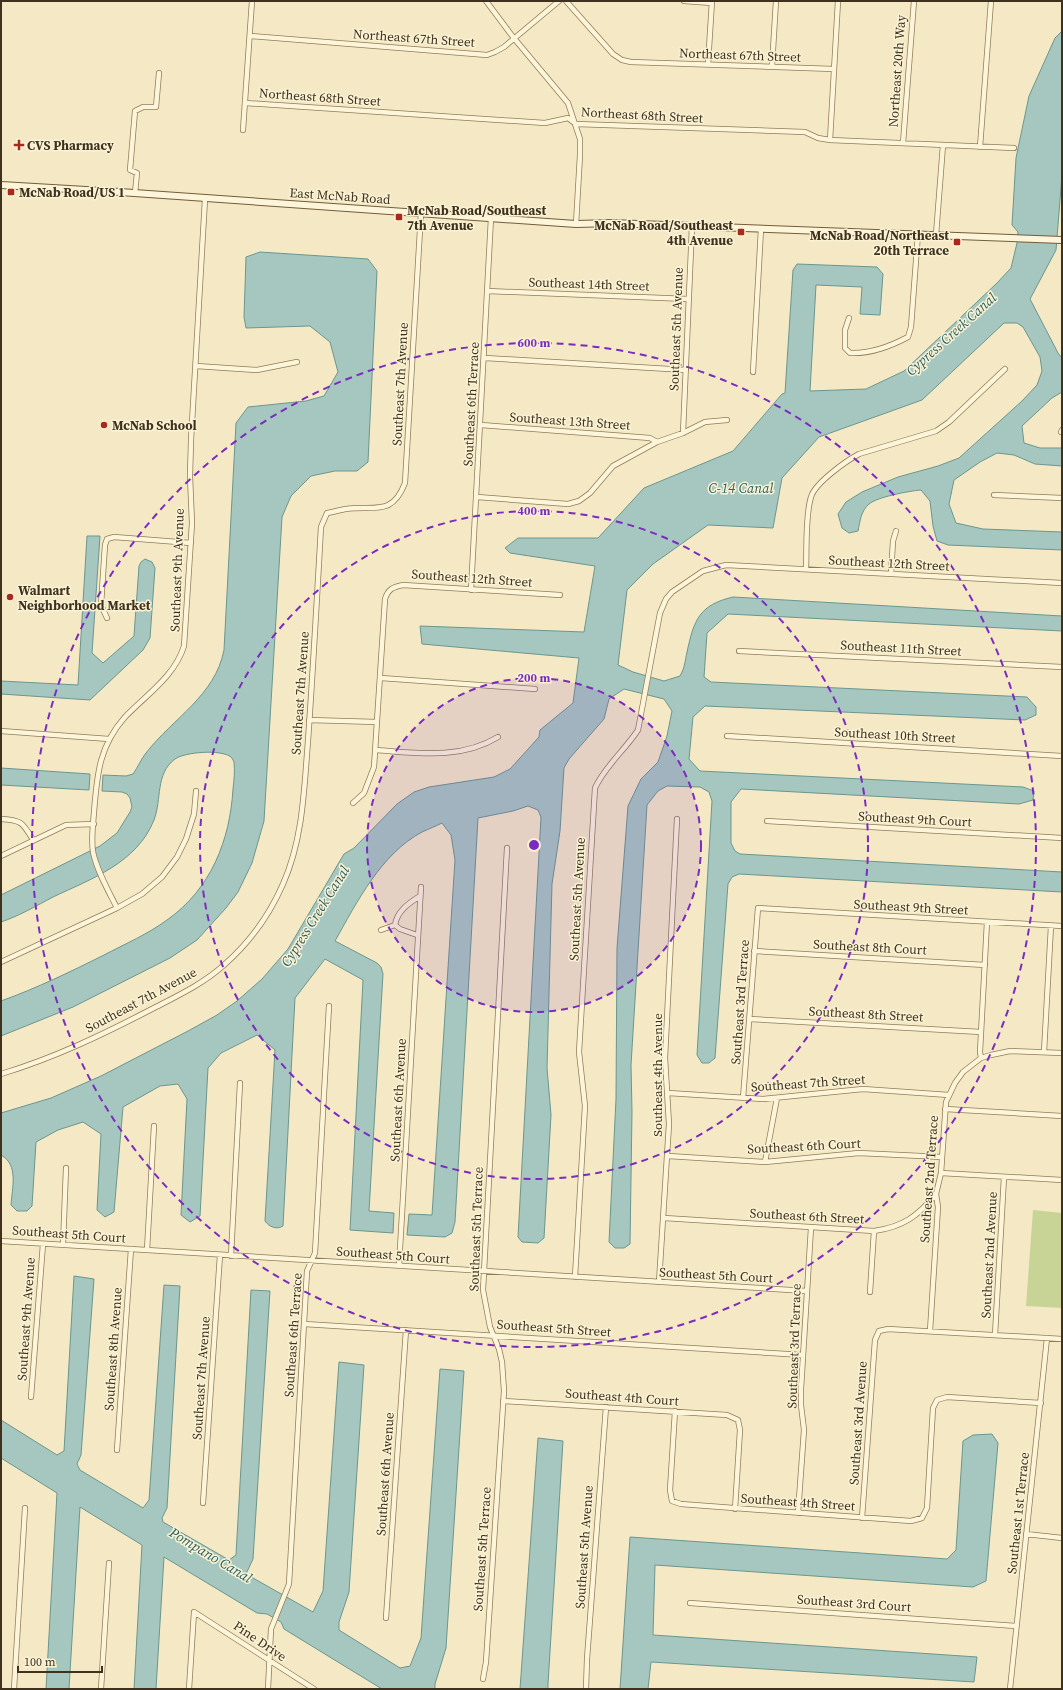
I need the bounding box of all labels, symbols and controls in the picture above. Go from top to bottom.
street label: Northeast 20th Way [885,14,909,128]
street label: Northeast 67th Street [353,25,476,51]
street label: Northeast 67th Street [679,44,802,66]
street label: Northeast 68th Street [259,84,382,110]
street label: Northeast 68th Street [581,103,704,127]
place label: CVS Pharmacy [27,137,114,154]
marker: CVS Pharmacy [14,140,24,150]
place label: McNab Road/US 1 [19,184,125,201]
street label: East McNab Road [289,184,392,208]
marker: McNab Road/US 1 [6,187,16,197]
place label: McNab Road/Southeast 7th Avenue [407,202,546,234]
marker: McNab Road/Southeast 7th Avenue [394,212,404,222]
place label: McNab Road/Southeast 4th Avenue [594,217,733,249]
marker: McNab Road/Southeast 4th Avenue [736,227,746,237]
place label: McNab Road/Northeast 20th Terrace [810,227,949,259]
marker: McNab Road/Northeast 20th Terrace [952,237,962,247]
street label: Southeast 5th Avenue [665,267,687,391]
street label: Southeast 14th Street [528,273,651,295]
water label: Cypress Creek Canal [901,288,1001,380]
street label: Southeast 7th Avenue [388,322,412,446]
text: 600 m [518,335,551,351]
street label: Southeast 6th Terrace [459,341,483,467]
street label: Southeast 13th Street [509,408,632,434]
place label: McNab School [112,417,197,434]
marker: McNab School [99,420,109,430]
water label: C-14 Canal [709,478,774,498]
text: 400 m [518,503,551,519]
street label: Southeast 9th Avenue [166,508,188,632]
street label: Southeast 12th Street [828,551,951,575]
street label: Southeast 12th Street [411,565,534,591]
place label: Walmart Neighborhood Market [18,582,151,614]
marker: Walmart Neighborhood Market [5,592,15,602]
street label: Southeast 7th Avenue [287,630,313,755]
street label: Southeast 11th Street [840,636,963,660]
text: 200 m [518,670,551,686]
street label: Southeast 10th Street [834,723,957,747]
street label: Southeast 9th Court [858,808,973,831]
street label: Southeast 5th Avenue [565,837,589,961]
centre of rings [527,838,541,852]
water label: Cypress Creek Canal [276,862,354,970]
street label: Southeast 9th Street [853,896,969,919]
street label: Southeast 8th Court [813,936,928,959]
street label: Southeast 3rd Terrace [727,939,753,1065]
street label: Southeast 7th Avenue [82,963,200,1037]
street label: Southeast 8th Street [808,1003,924,1026]
street label: Southeast 4th Avenue [649,1013,666,1137]
street label: Southeast 6th Avenue [386,1038,410,1162]
street label: Southeast 7th Street [750,1070,866,1095]
street label: Southeast 2nd Terrace [916,1114,942,1243]
street label: Southeast 6th Court [747,1134,862,1157]
street label: Southeast 5th Terrace [465,1166,487,1292]
street label: Southeast 2nd Avenue [977,1191,1001,1319]
street label: Southeast 6th Street [749,1205,865,1228]
street label: Southeast 5th Court [12,1222,127,1246]
street label: Southeast 5th Court [336,1243,451,1267]
street label: Southeast 9th Avenue [13,1256,39,1381]
street label: Southeast 5th Court [659,1264,774,1287]
street label: Southeast 6th Terrace [280,1272,306,1398]
street label: Southeast 3rd Terrace [783,1283,805,1409]
street label: Southeast 8th Avenue [100,1286,126,1411]
street label: Southeast 7th Avenue [188,1315,214,1440]
street label: Southeast 5th Street [496,1316,612,1341]
street label: Southeast 3rd Avenue [845,1360,871,1486]
street label: Southeast 4th Court [565,1385,680,1409]
street label: Southeast 6th Avenue [372,1411,398,1536]
street label: Southeast 1st Terrace [1003,1451,1033,1575]
street label: Southeast 5th Avenue [571,1484,597,1609]
street label: Southeast 5th Terrace [469,1486,495,1612]
street label: Southeast 4th Street [740,1490,856,1515]
water label: Pompano Canal [165,1522,256,1588]
street label: Southeast 3rd Court [796,1591,912,1616]
street label: Pine Drive [230,1617,290,1665]
scale bar [18,1648,102,1674]
text: 100 m [24,1654,56,1670]

